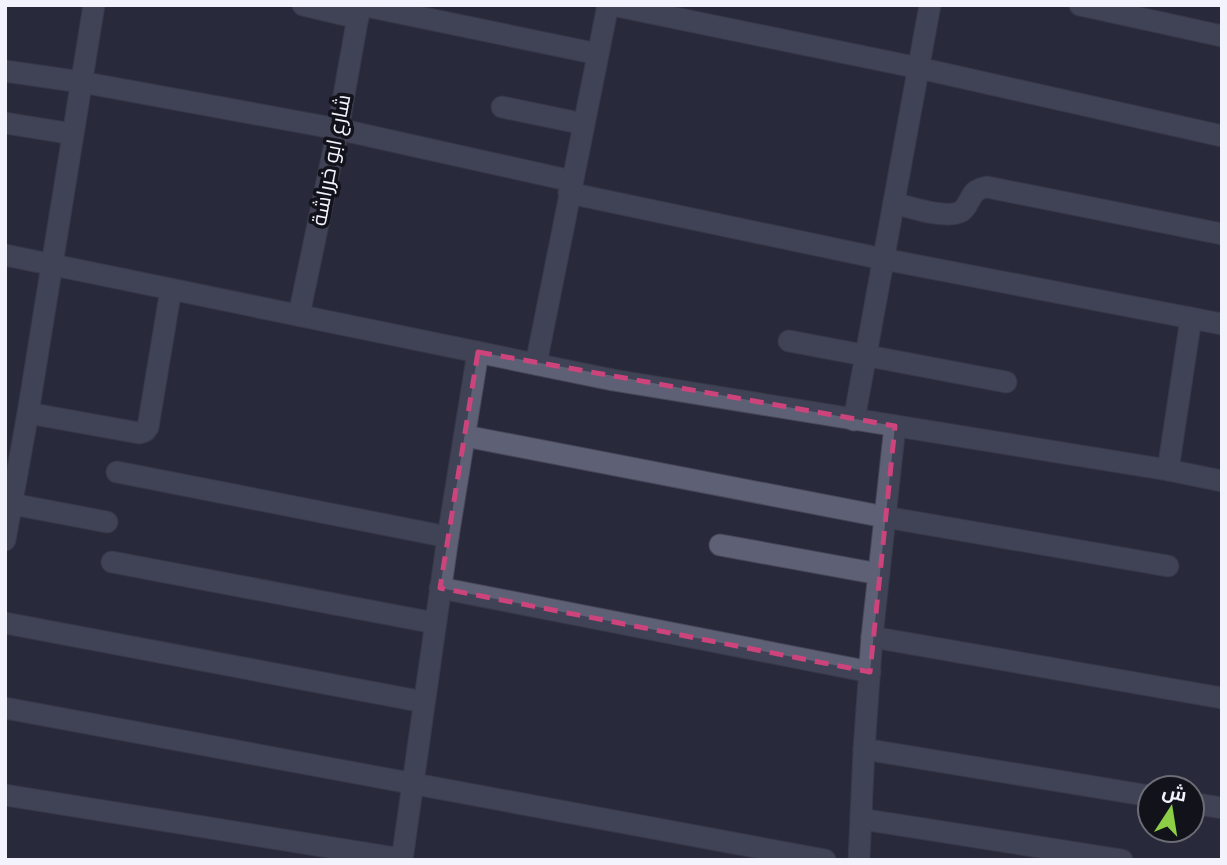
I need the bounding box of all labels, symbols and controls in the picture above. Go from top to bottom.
street label: شارع ابو خرراشة [306,92,357,228]
north arrow [1136,774,1206,844]
text: ش [1160,779,1189,807]

